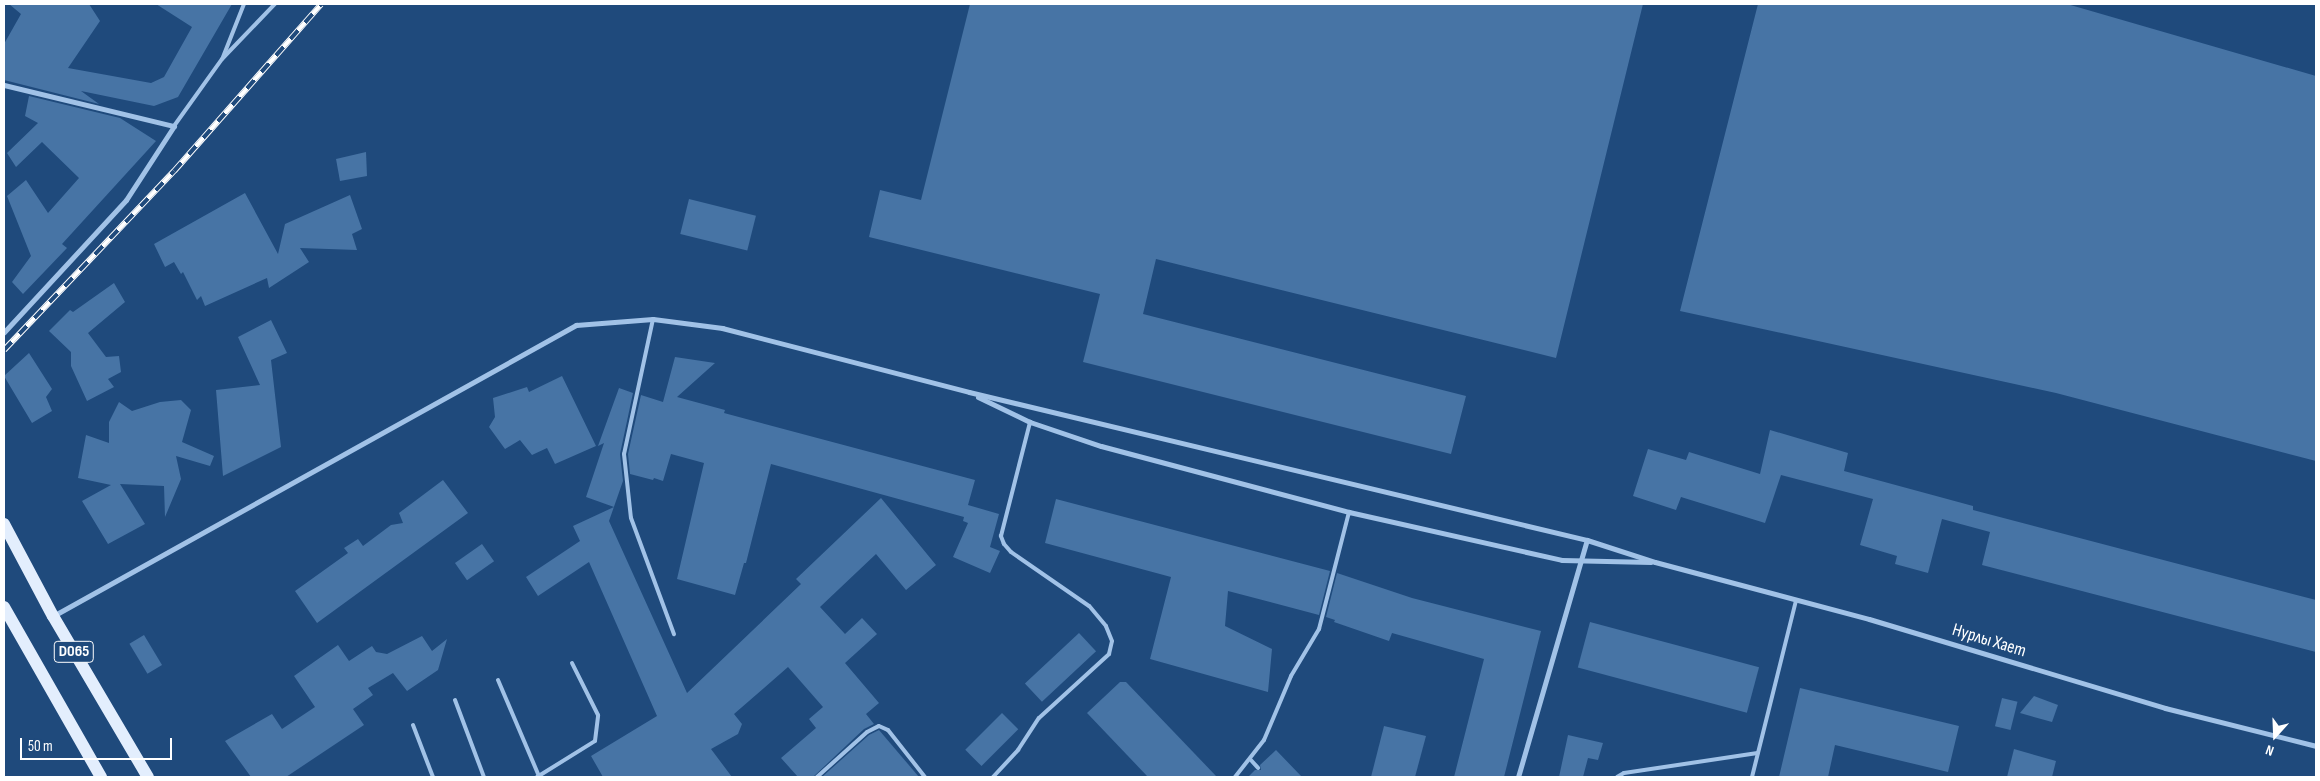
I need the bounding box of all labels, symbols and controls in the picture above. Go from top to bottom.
street label: Нурлы Хает [1949,620,2029,662]
road number: D065 [53,638,95,666]
north arrow [2250,711,2300,761]
scale bar [22,728,175,760]
text: 50 m [28,737,53,756]
text: N [2263,741,2276,760]

